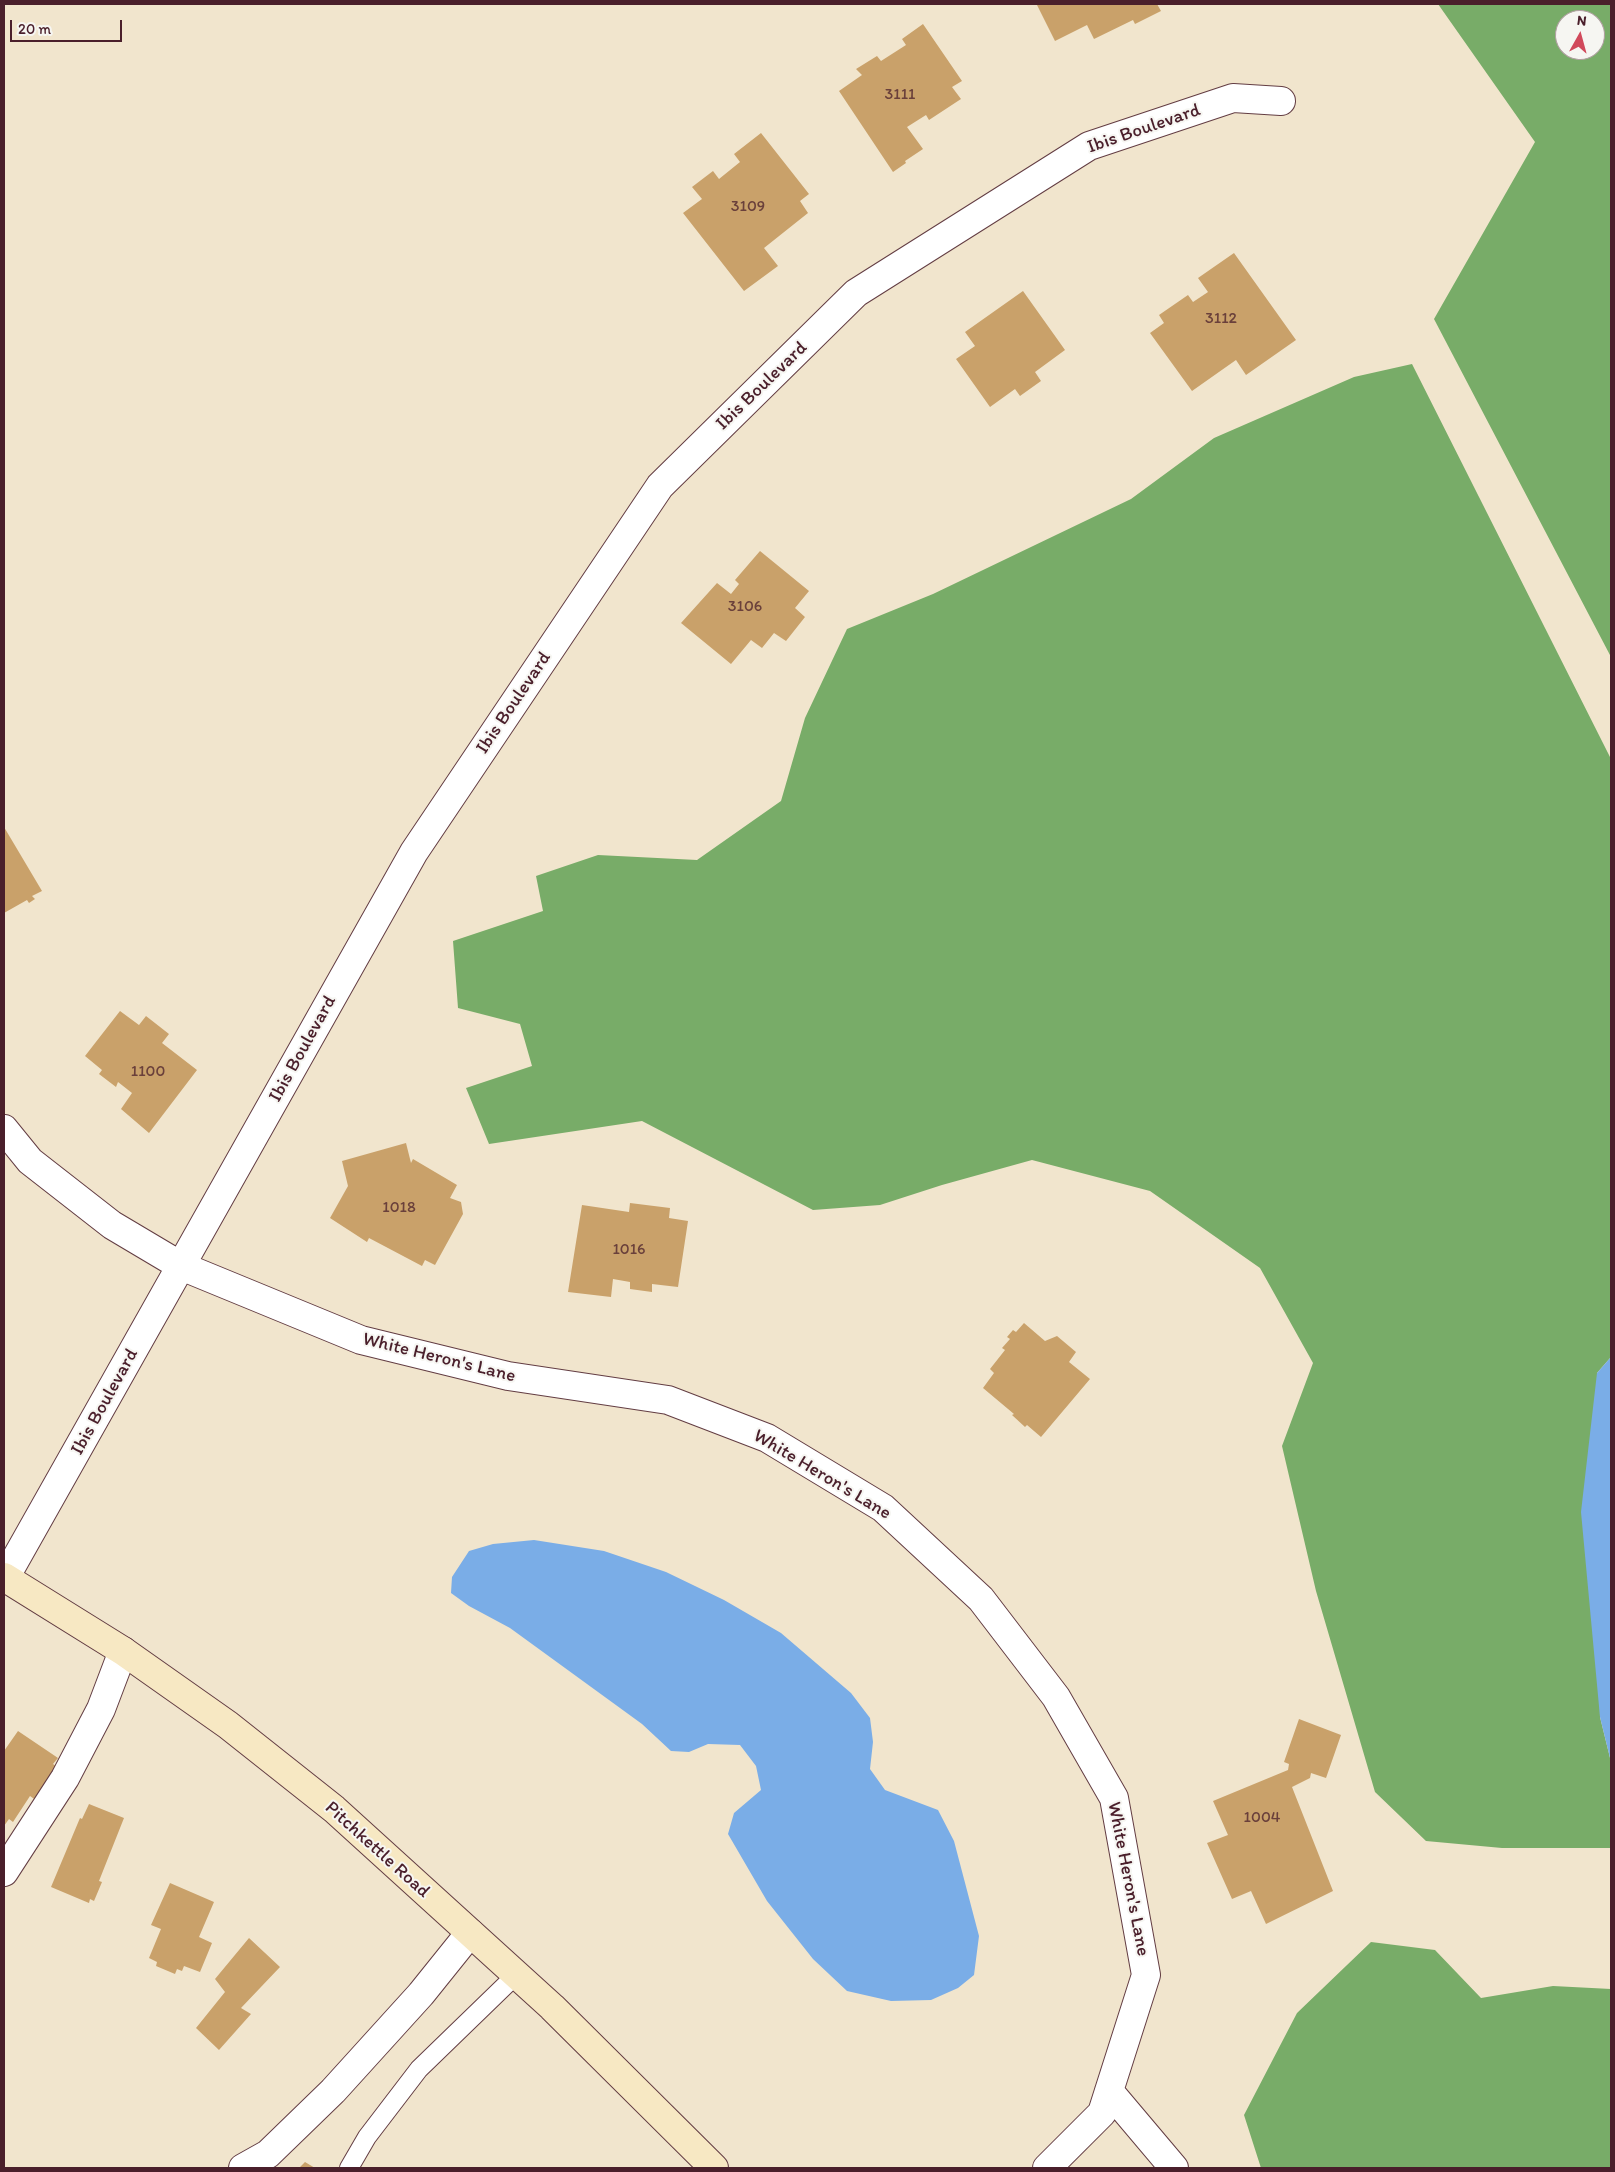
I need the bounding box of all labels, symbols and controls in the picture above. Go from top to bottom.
scale bar [12,10,125,42]
north arrow [1555,10,1605,60]
text: N [1576,12,1587,30]
text: 20 m [18,20,51,38]
house number: 3111 [885,85,915,105]
street label: Ibis Boulevard [1084,99,1204,159]
house number: 3109 [731,197,765,217]
house number: 3112 [1205,309,1237,329]
street label: Ibis Boulevard [712,337,812,435]
house number: 3106 [728,597,762,617]
street label: Ibis Boulevard [472,648,556,758]
street label: Ibis Boulevard [264,992,342,1106]
house number: 1100 [131,1062,165,1082]
house number: 1018 [382,1198,416,1218]
house number: 1016 [612,1240,646,1260]
street label: White Heron's Lane [360,1328,518,1388]
street label: Ibis Boulevard [66,1345,144,1459]
street label: White Heron's Lane [749,1425,895,1525]
street label: Pitchkettle Road [320,1797,434,1903]
street label: White Heron's Lane [1102,1800,1154,1958]
house number: 1004 [1244,1808,1280,1828]

